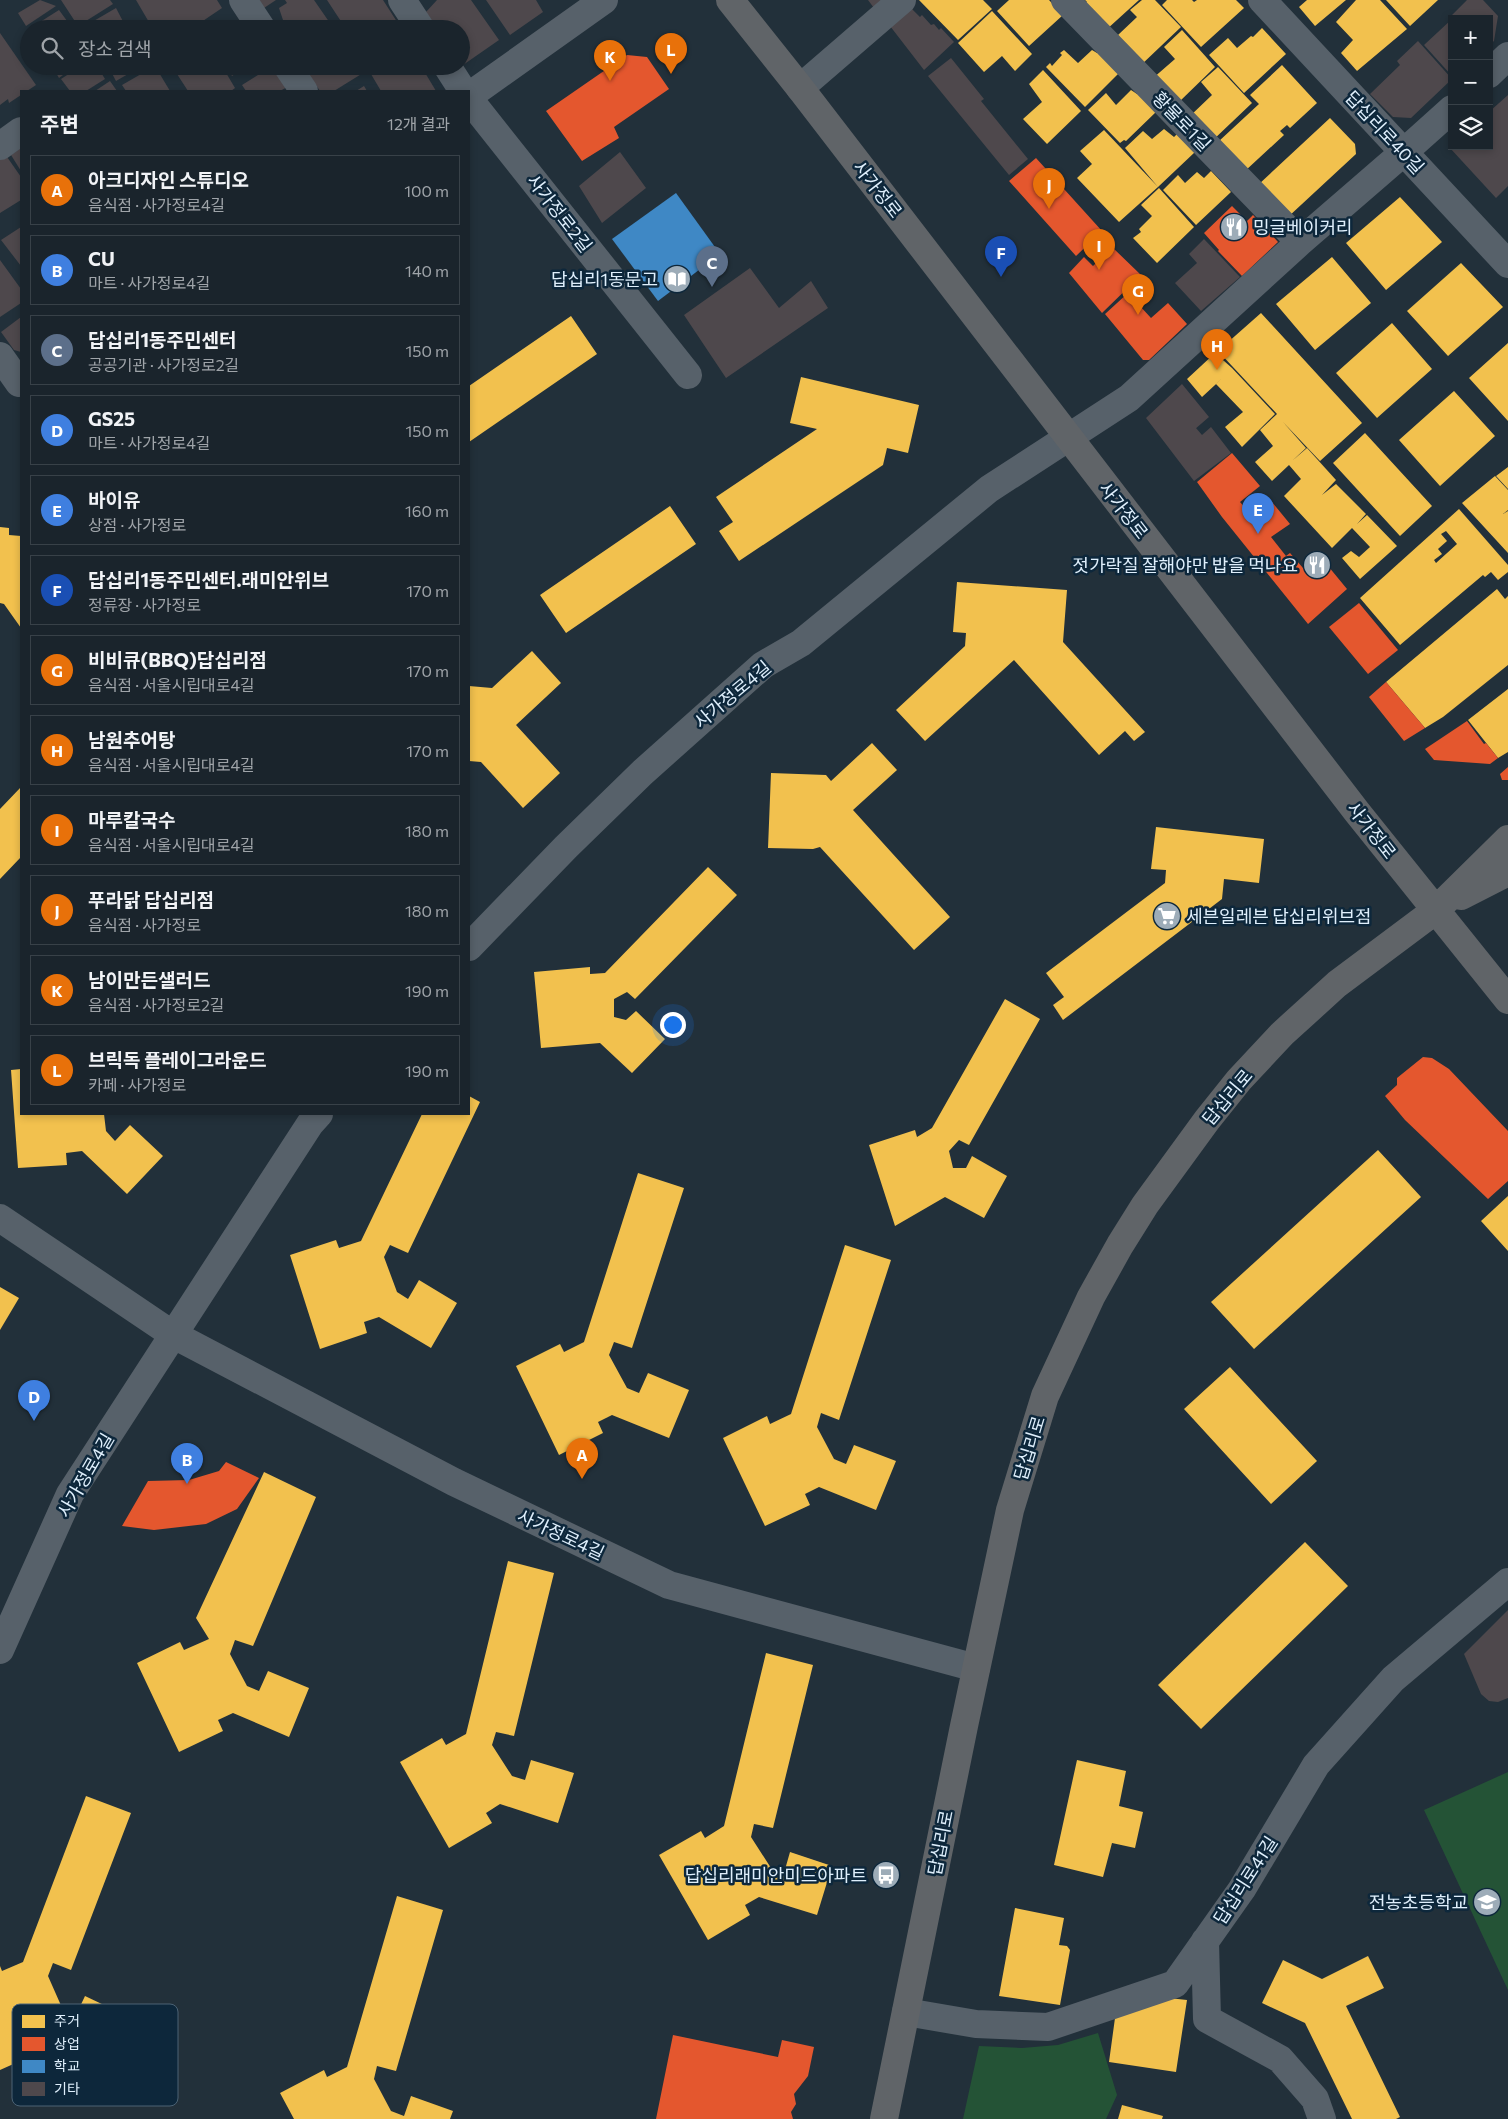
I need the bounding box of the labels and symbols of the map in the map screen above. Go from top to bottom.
pin: L [655,33,687,74]
pin: K [594,40,626,81]
street label: 답십리로40길 [1341,86,1429,178]
street label: 황물로1길 [1148,87,1216,155]
street label: 사가정로 [849,156,907,222]
pin: J [1033,168,1065,209]
street label: 사가정로2길 [523,170,597,256]
restaurant icon: 밍글베이커리 [1219,212,1249,242]
place label: 밍글베이커리 [1253,216,1352,238]
pin: I [1083,229,1115,270]
pin: F [985,236,1017,277]
pin: C [696,246,728,287]
library icon: 답십리1동문고 [662,264,692,294]
place label: 답십리1동문고 [551,268,658,290]
pin: G [1122,274,1154,315]
pin: H [1201,329,1233,370]
street label: 사가정로 [1095,477,1153,543]
pin: E [1242,493,1274,534]
restaurant icon: 젓가락질 잘해야만 밥을 먹나요 [1302,550,1332,580]
place label: 젓가락질 잘해야만 밥을 먹나요 [1072,554,1298,576]
street label: 사가정로4길 [689,655,775,733]
street label: 사가정로 [1343,797,1401,863]
supermarket icon: 세븐일레븐 답십리위브점 [1152,901,1182,931]
place label: 세븐일레븐 답십리위브점 [1186,905,1372,927]
your location [660,1012,686,1038]
street label: 답십리로 [1197,1065,1257,1129]
pin: D [18,1380,50,1421]
street label: 답십리로 [1009,1413,1049,1483]
street label: 사가정로4길 [52,1429,118,1521]
pin: A [566,1438,598,1479]
pin: B [171,1443,203,1484]
street label: 사가정로4길 [514,1504,608,1564]
street label: 답십리로 [923,1808,957,1878]
street label: 답십리로41길 [1208,1832,1282,1928]
bus stop icon: 답십리래미안미드아파트 [871,1860,901,1890]
place label: 답십리래미안미드아파트 [685,1864,867,1886]
school or university icon: 전농초등학교 [1472,1887,1502,1917]
place label: 전농초등학교 [1369,1891,1468,1913]
legend [12,2004,178,2106]
text: 주거 [54,2012,80,2029]
text: 상업 [54,2035,80,2052]
text: 학교 [54,2057,80,2074]
text: 기타 [54,2080,80,2097]

